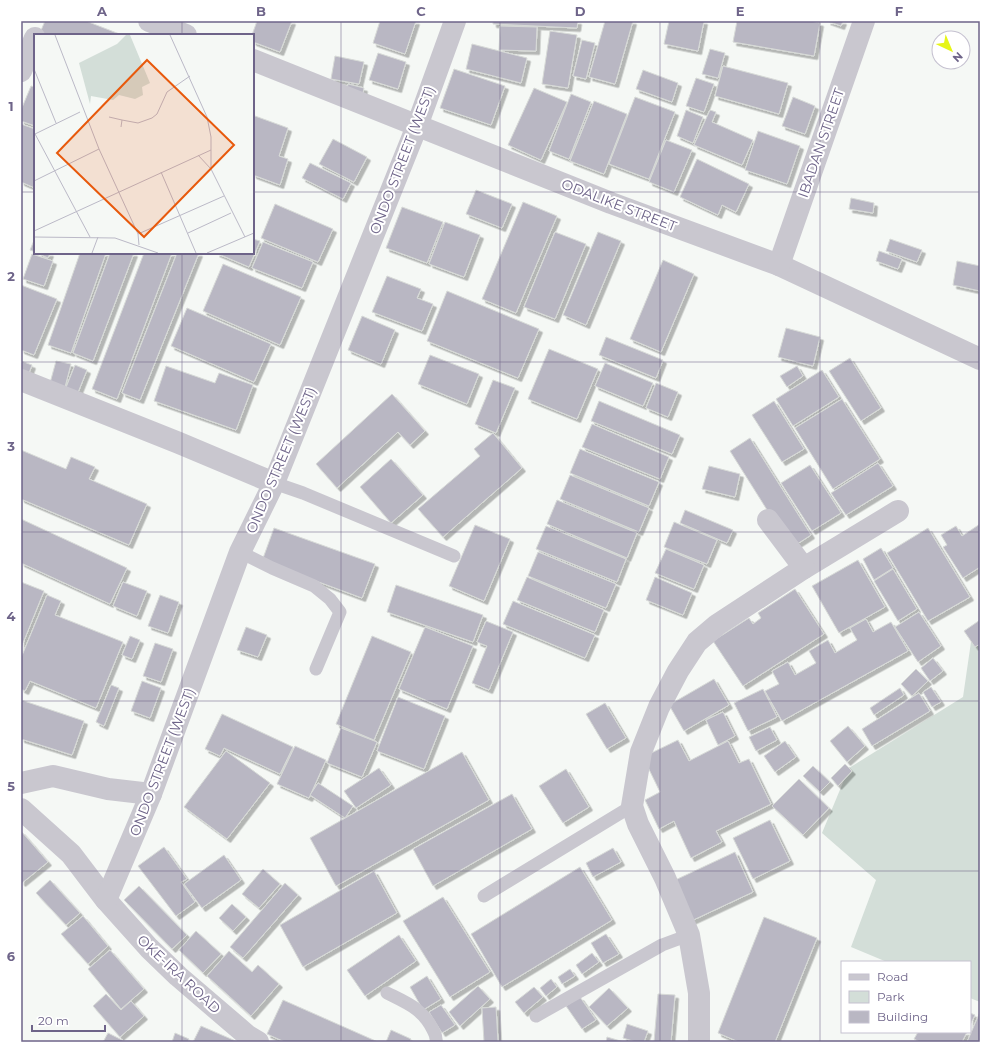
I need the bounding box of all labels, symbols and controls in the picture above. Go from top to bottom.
text: A [96,3,108,19]
text: B [256,3,266,19]
text: C [416,3,426,19]
text: D [575,3,586,19]
text: E [736,3,745,19]
text: F [895,3,903,19]
north arrow [931,30,971,70]
inset map [34,34,254,254]
text: N [950,49,966,65]
street label: ONDO STREET (WEST) [365,83,439,237]
street label: IBADAN STREET [794,86,848,200]
text: 1 [8,98,14,114]
street label: ODALIKE STREET [559,175,679,235]
text: 2 [7,268,15,284]
street label: ONDO STREET (WEST) [242,384,320,536]
text: 3 [6,438,15,454]
text: 4 [7,608,16,624]
street label: ONDO STREET (WEST) [125,685,199,839]
text: 5 [7,778,15,794]
street label: OKE-IRA ROAD [134,931,224,1017]
text: 6 [7,948,16,964]
legend [841,961,971,1033]
text: Road [877,969,908,984]
text: Park [877,989,905,1004]
scale bar [32,1007,105,1033]
text: Building [877,1009,928,1024]
text: 20 m [38,1013,69,1028]

